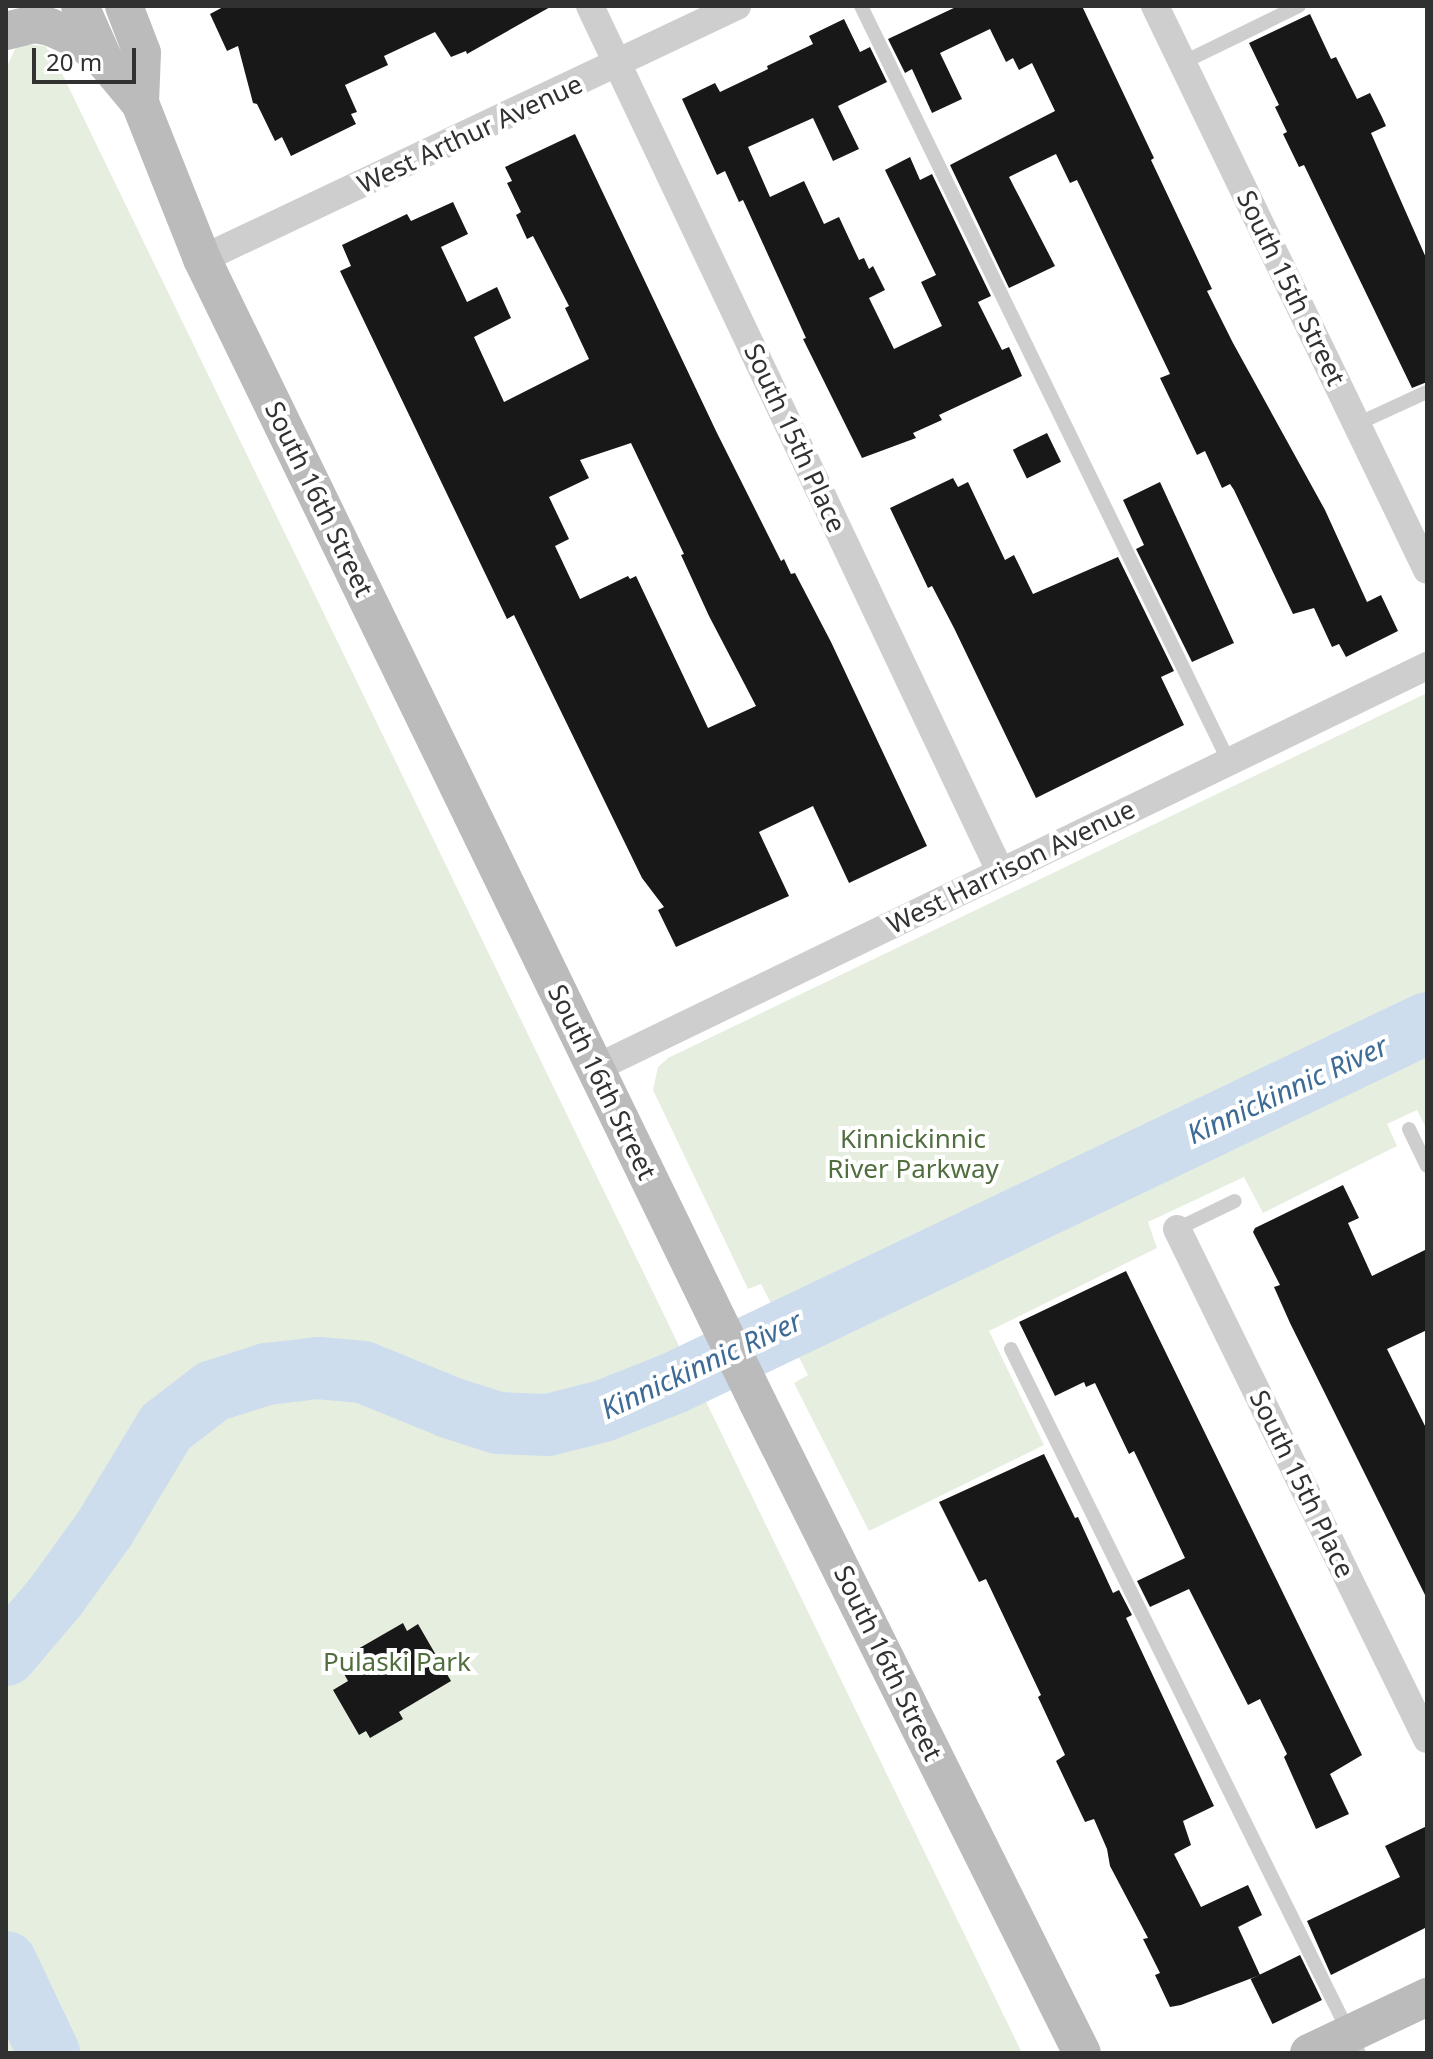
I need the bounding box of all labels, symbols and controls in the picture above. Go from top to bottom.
scale bar [36,32,140,82]
text: 20 m [46,45,102,78]
street label: West Arthur Avenue [353,68,587,200]
street label: South 15th Street [1230,186,1352,390]
street label: South 15th Place [738,339,852,537]
street label: South 16th Street [258,397,380,601]
street label: West Harrison Avenue [882,794,1140,940]
street label: South 16th Street [541,980,663,1184]
water label: Kinnickinnic River [1181,1028,1393,1150]
park label: Kinnickinnic River Parkway [827,1123,999,1184]
water label: Kinnickinnic River [595,1303,807,1425]
street label: South 15th Place [1243,1385,1361,1583]
street label: South 16th Street [827,1561,949,1765]
park label: Pulaski Park [323,1646,471,1678]

